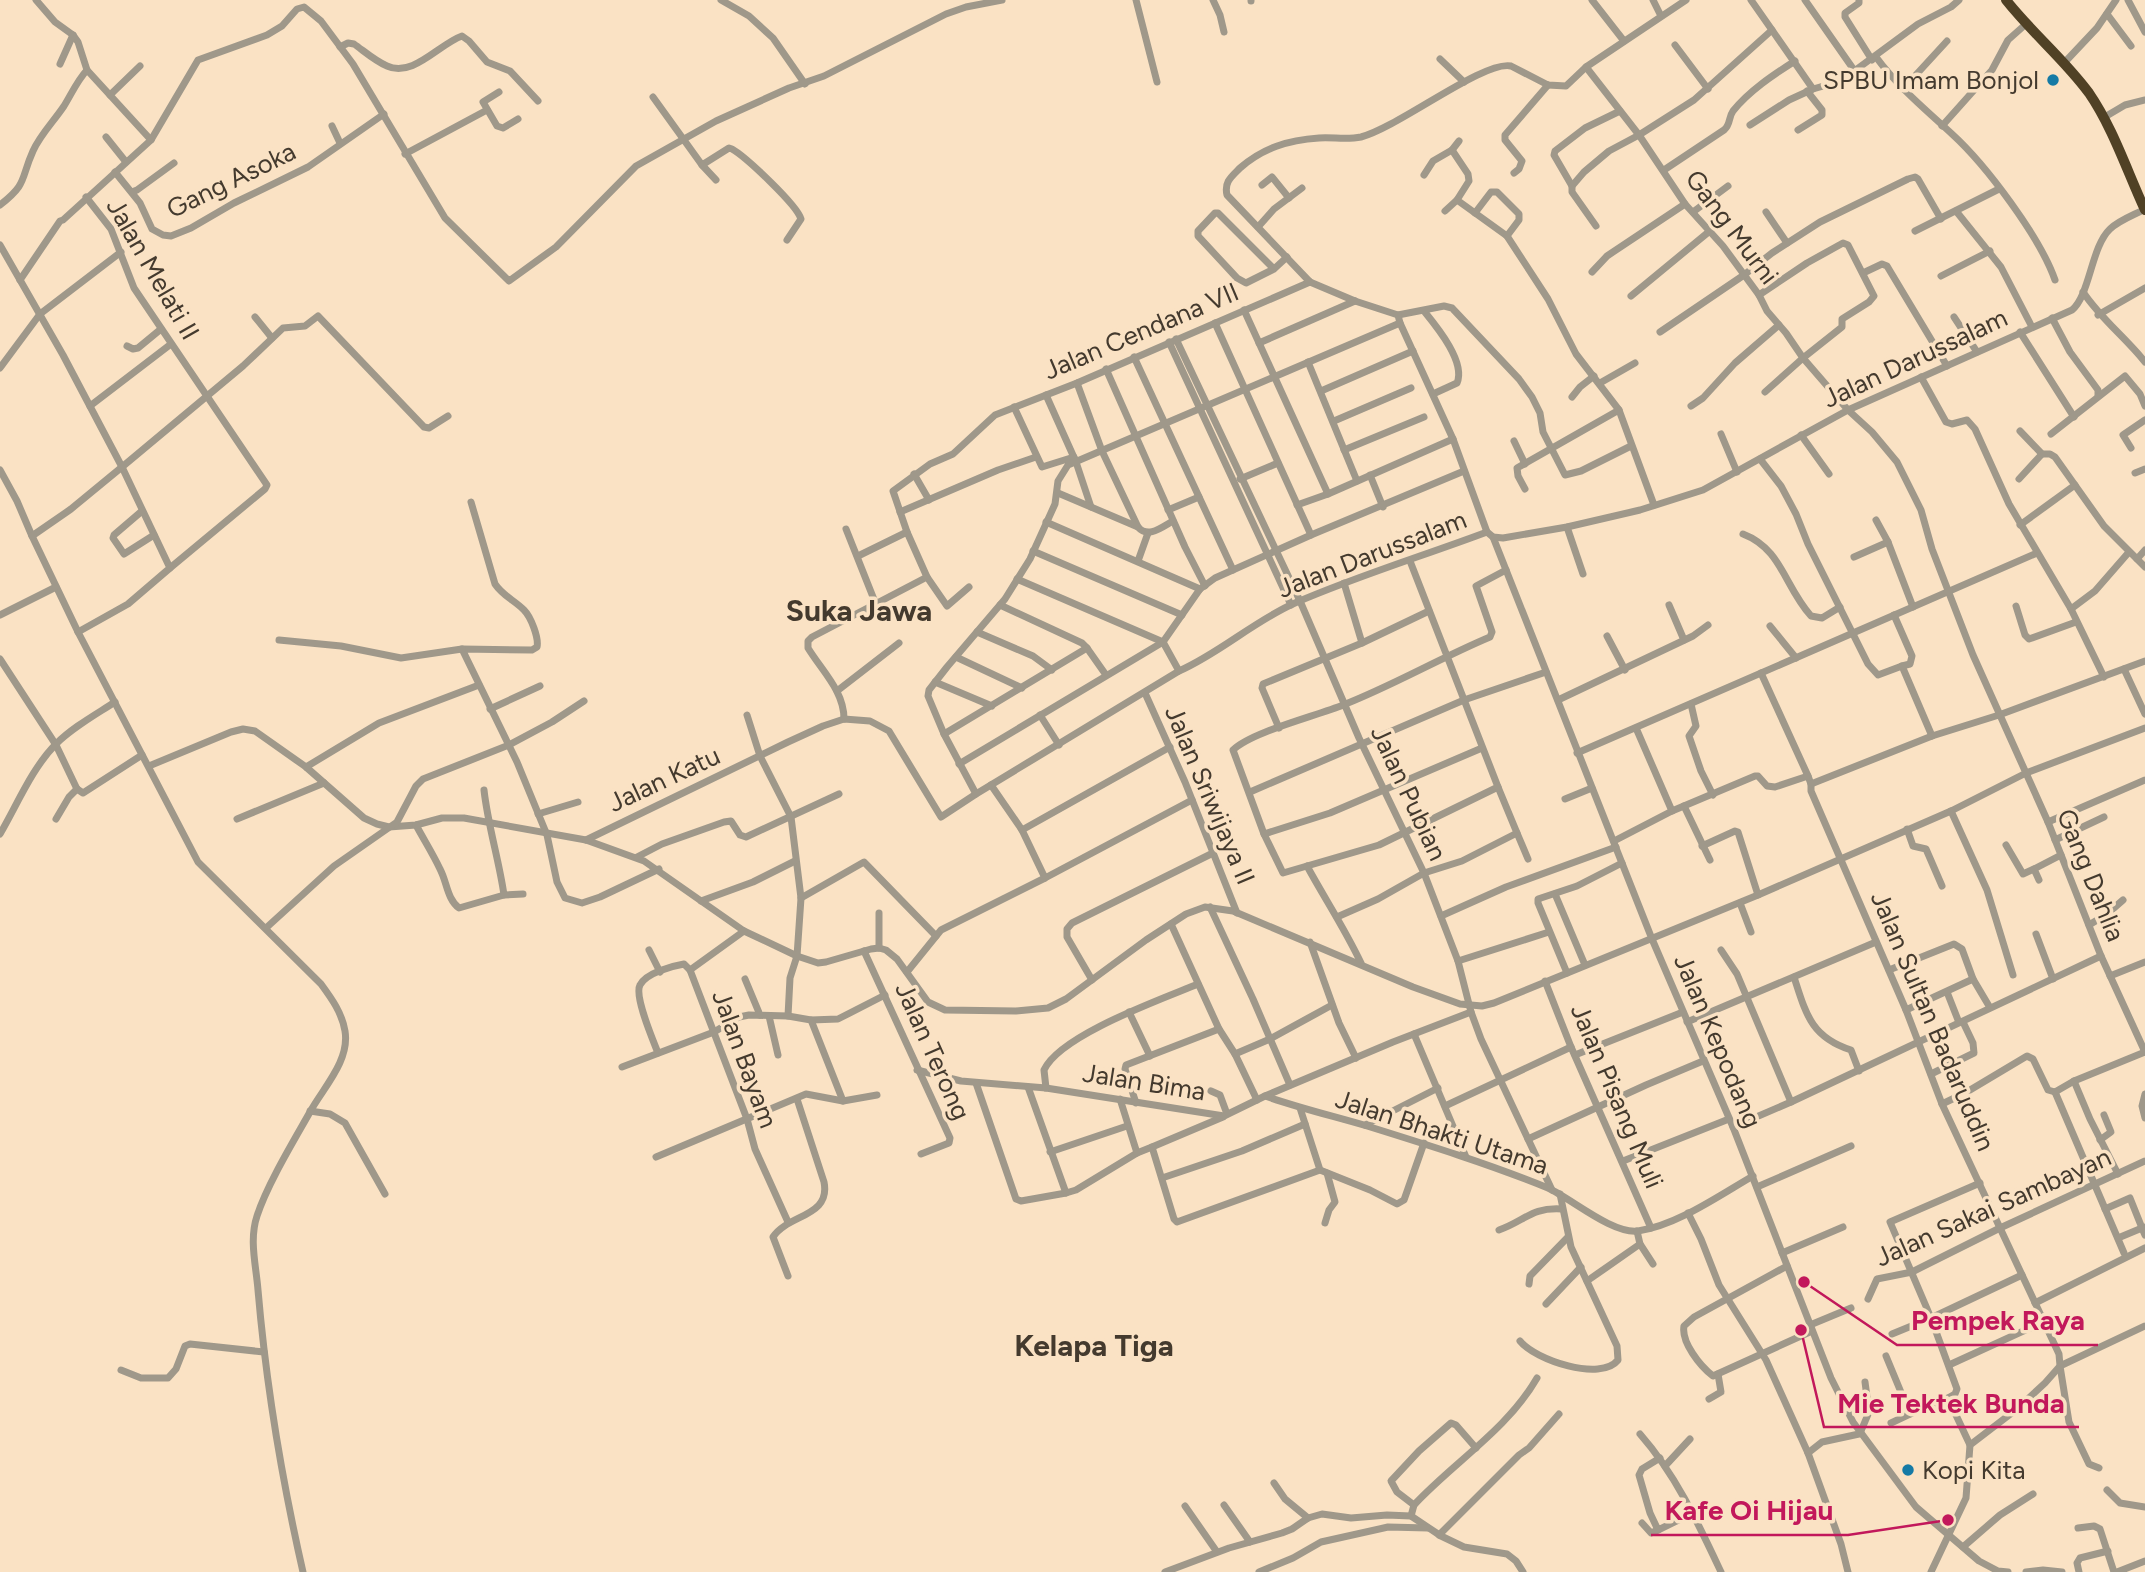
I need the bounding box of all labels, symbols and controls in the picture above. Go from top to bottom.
place label: SPBU Imam Bonjol [1823,64,2039,96]
marker: SPBU Imam Bonjol [2045,72,2061,88]
street label: Gang Asoka [161,135,301,225]
street label: Gang Murni [1679,163,1785,291]
street label: Jalan Melati II [100,193,206,345]
street label: Jalan Cendana VII [1039,275,1243,387]
street label: Jalan Darussalam [1818,301,2012,415]
street label: Jalan Darussalam [1273,503,1471,605]
district label: Suka Jawa [786,592,932,629]
street label: Jalan Sriwijaya II [1158,701,1262,889]
street label: Jalan Pubian [1364,721,1454,865]
street label: Jalan Katu [603,739,725,819]
street label: Gang Dahlia [2050,804,2132,946]
street label: Jalan Sultan Badaruddin [1864,886,2002,1156]
street label: Jalan Kepodang [1667,950,1769,1132]
street label: Jalan Terong [888,977,978,1125]
street label: Jalan Bayam [705,986,785,1132]
street label: Jalan Pisang Muli [1564,999,1670,1193]
street label: Jalan Bima [1080,1057,1208,1107]
street label: Jalan Bhakti Utama [1332,1082,1552,1182]
street label: Jalan Sakai Sambayan [1870,1141,2116,1273]
callout: Pempek Raya [1897,1296,2098,1345]
text: Pempek Raya [1911,1303,2085,1337]
district label: Kelapa Tiga [1014,1327,1174,1364]
callout: Mie Tektek Bunda [1824,1378,2079,1427]
text: Mie Tektek Bunda [1837,1386,2065,1420]
place label: Kopi Kita [1922,1454,2025,1486]
marker: Kopi Kita [1900,1462,1916,1478]
callout: Kafe Oi Hijau [1651,1486,1848,1535]
text: Kafe Oi Hijau [1665,1493,1833,1527]

